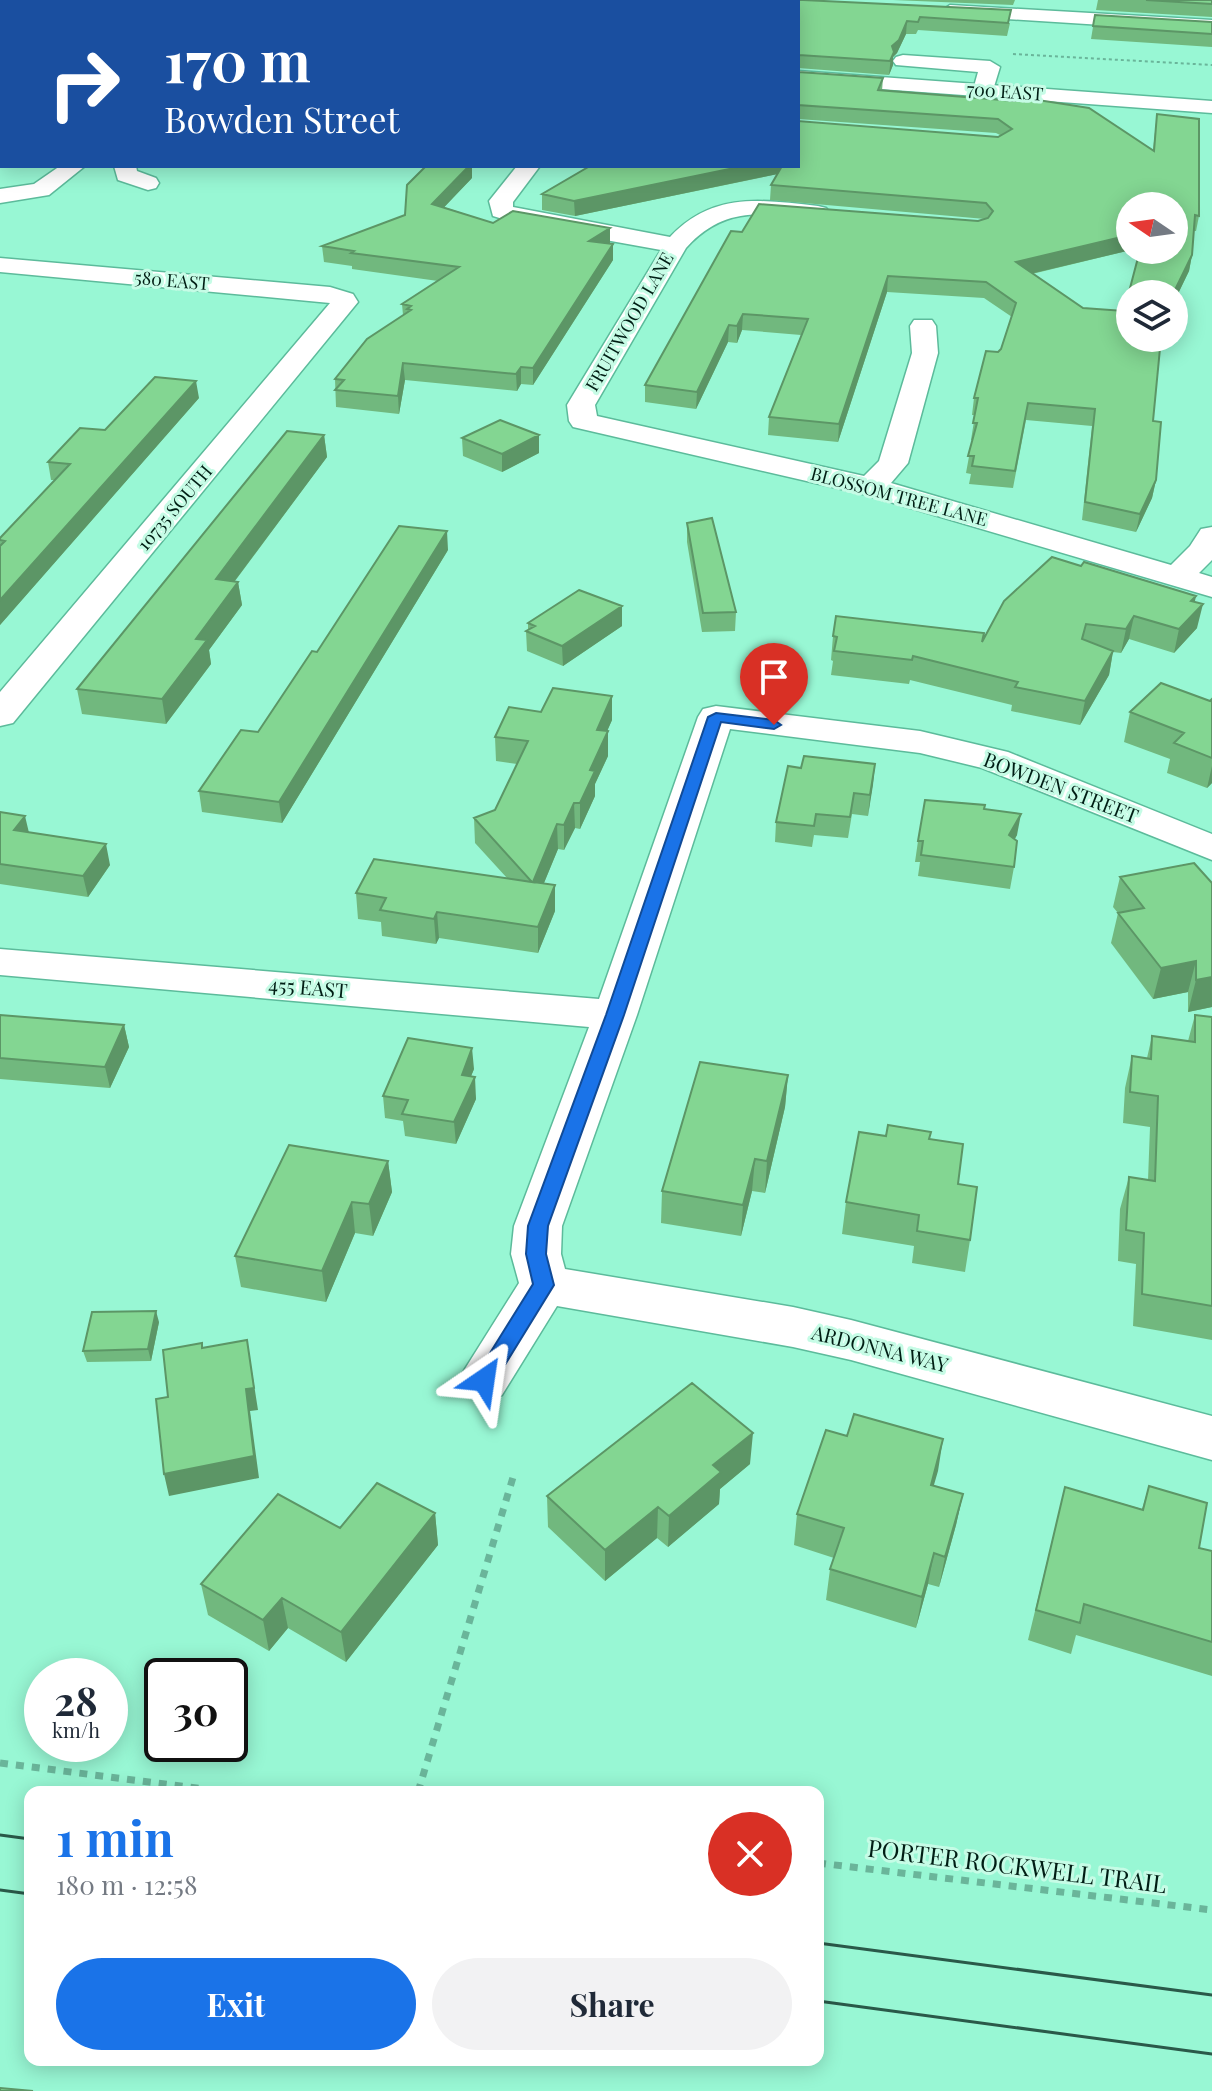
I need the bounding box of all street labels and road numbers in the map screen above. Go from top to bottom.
street label: 700 EAST [966,76,1044,106]
street label: FRUITWOOD LANE [580,248,679,395]
street label: 580 EAST [134,265,211,295]
street label: 10735 SOUTH [131,460,217,555]
street label: BLOSSOM TREE LANE [808,461,990,531]
street label: BOWDEN STREET [980,745,1143,829]
street label: 455 EAST [268,970,349,1003]
street label: ARDONNA WAY [808,1317,952,1378]
street label: PORTER ROCKWELL TRAIL [866,1831,1168,1899]

